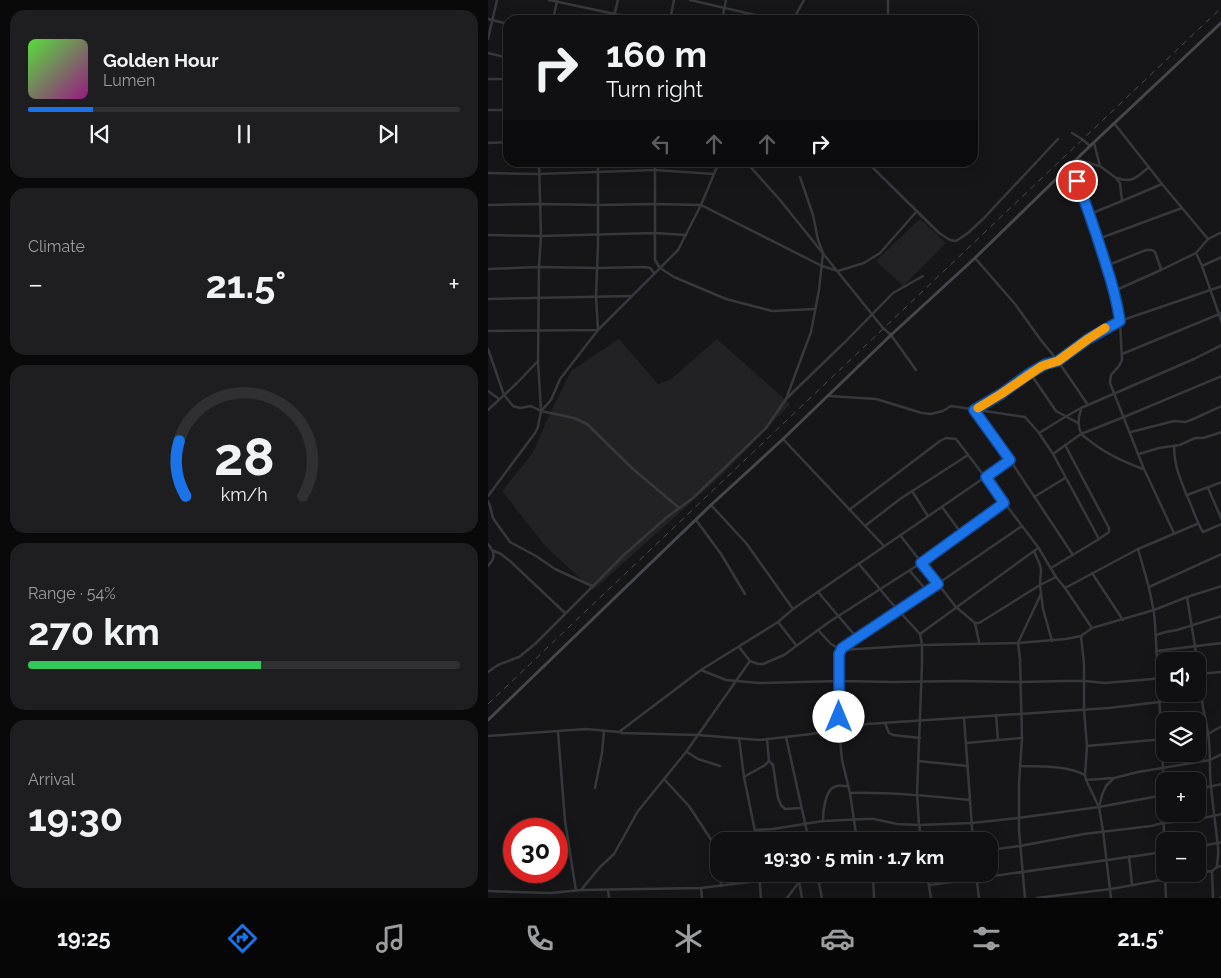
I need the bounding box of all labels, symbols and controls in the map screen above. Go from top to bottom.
text: 160 m [606,34,707,75]
icon: right [523,35,588,100]
text: Golden Hour [103,49,219,71]
text: Lumen [103,71,155,90]
text: Turn right [606,76,703,102]
icon: previous [86,120,114,148]
icon: pause [230,120,258,148]
icon: next [374,120,402,148]
icon: left [647,130,675,158]
icon: ahead [700,130,728,158]
icon: ahead [753,130,781,158]
icon: right [806,130,834,158]
pin [1056,160,1098,202]
icon: arrive [1063,167,1091,195]
text: Climate [28,237,85,256]
text: 21.5° [205,262,286,307]
text: − [28,268,43,301]
text: + [448,268,460,301]
text: 28 [214,426,274,487]
text: km/h [220,484,268,505]
text: Range · 54% [28,584,116,603]
text: 270 km [28,609,160,654]
map controls [1156,652,1206,882]
button: sound [1156,652,1206,702]
position arrow [812,690,864,742]
button: layers [1156,712,1206,762]
text: Arrival [28,770,75,789]
button: + [1156,772,1206,822]
text: 19:30 [28,795,123,840]
speed limit sign: 30 [503,818,568,883]
button: − [1156,832,1206,882]
text: 19:30 · 5 min · 1.7 km [764,846,944,868]
icon: directions [225,921,260,956]
icon: music [373,921,408,956]
icon: phone [522,921,557,956]
icon: climate [671,921,706,956]
icon: car [820,921,855,956]
icon: filters [969,921,1004,956]
text: 19:25 [57,925,111,951]
text: 21.5° [1117,925,1164,951]

